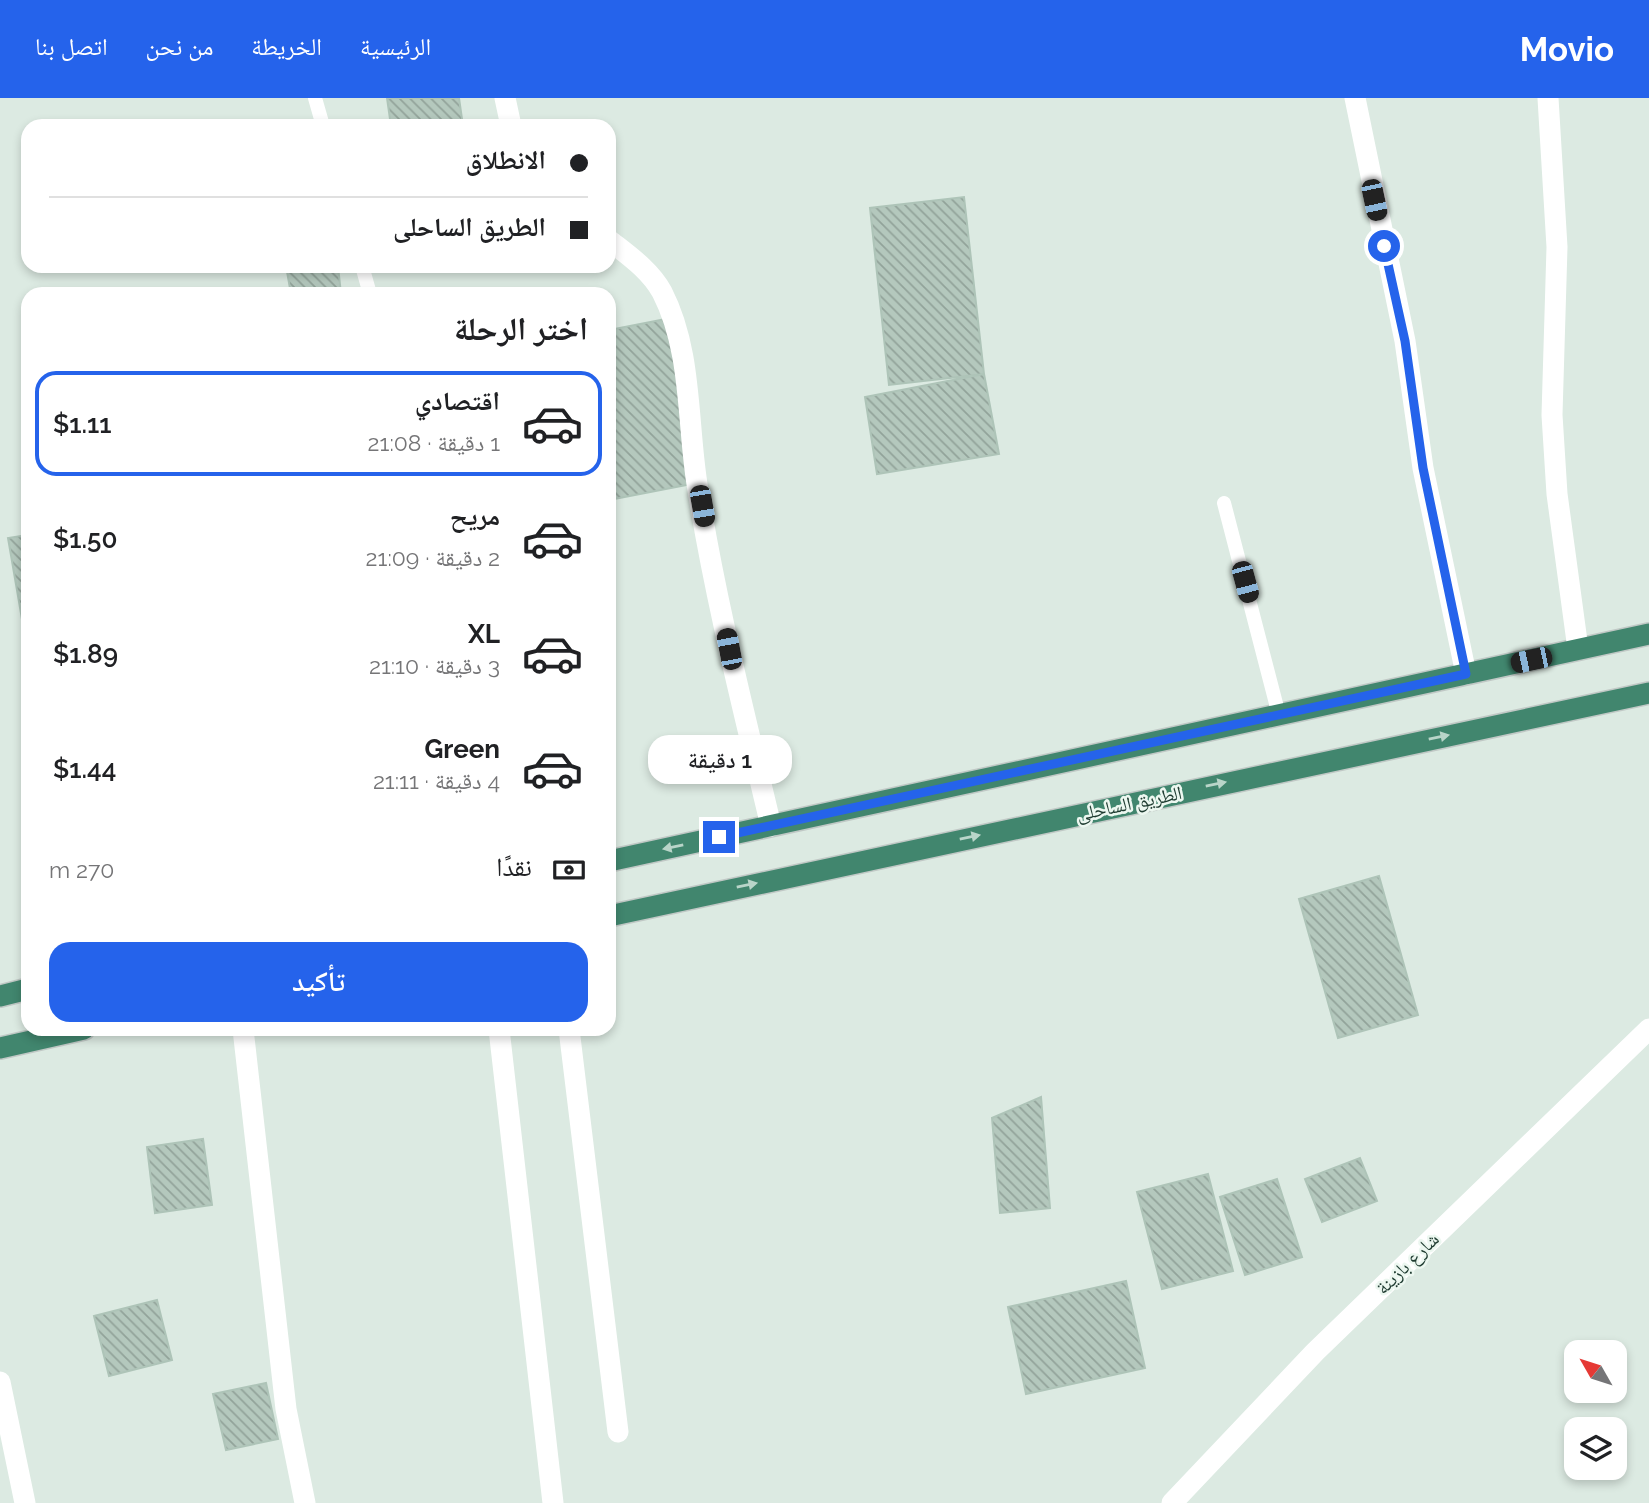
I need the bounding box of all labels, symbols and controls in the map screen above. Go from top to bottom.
text: Movio [1520,30,1614,69]
text: اتصل بنا [35,32,108,61]
text: من نحن [146,32,213,61]
text: الخريطة [251,32,322,61]
text: الرئيسية [360,32,431,61]
text: الانطلاق [466,145,546,175]
car [1360,177,1389,223]
text: الطريق الساحلى [393,212,546,242]
route start [1368,230,1400,262]
text: اختر الرحلة [454,310,588,347]
text: اقتصادي [415,386,500,416]
icon: car [521,392,584,455]
text: $1.11 [53,409,112,439]
text: 1 دقيقة · 21:08 [368,429,500,456]
car [689,483,716,529]
text: مريح [450,501,500,531]
icon: car [521,507,584,570]
text: $1.50 [53,524,117,554]
text: 2 دقيقة · 21:09 [366,544,500,571]
car [1230,559,1261,605]
text: XL [468,619,500,649]
icon: car [521,622,584,685]
car [715,626,744,672]
text: $1.89 [53,639,118,669]
car [1509,645,1554,675]
text: 3 دقيقة · 21:10 [369,652,500,679]
one-way arrow [1428,732,1450,743]
text: Green [424,734,500,764]
callout: 1 دقيقة [647,736,791,784]
icon: car [521,737,584,800]
text: 1 دقيقة [688,746,752,773]
text: $1.44 [53,754,116,784]
text: 4 دقيقة · 21:11 [373,767,500,794]
one-way arrow [1205,779,1227,790]
street label: الطريق الساحلى [1074,781,1184,826]
route end [703,821,735,853]
one-way arrow [959,831,981,842]
one-way arrow [662,842,684,853]
icon: cash [550,851,588,889]
text: نقدًا [496,852,532,882]
text: 270 m [49,856,114,883]
one-way arrow [736,880,758,891]
button: تأكيد [49,942,588,1022]
street label: شارع بازينة [1371,1228,1444,1299]
north arrow [1564,1340,1628,1404]
map controls [1564,1340,1627,1480]
button: layers [1564,1417,1627,1480]

